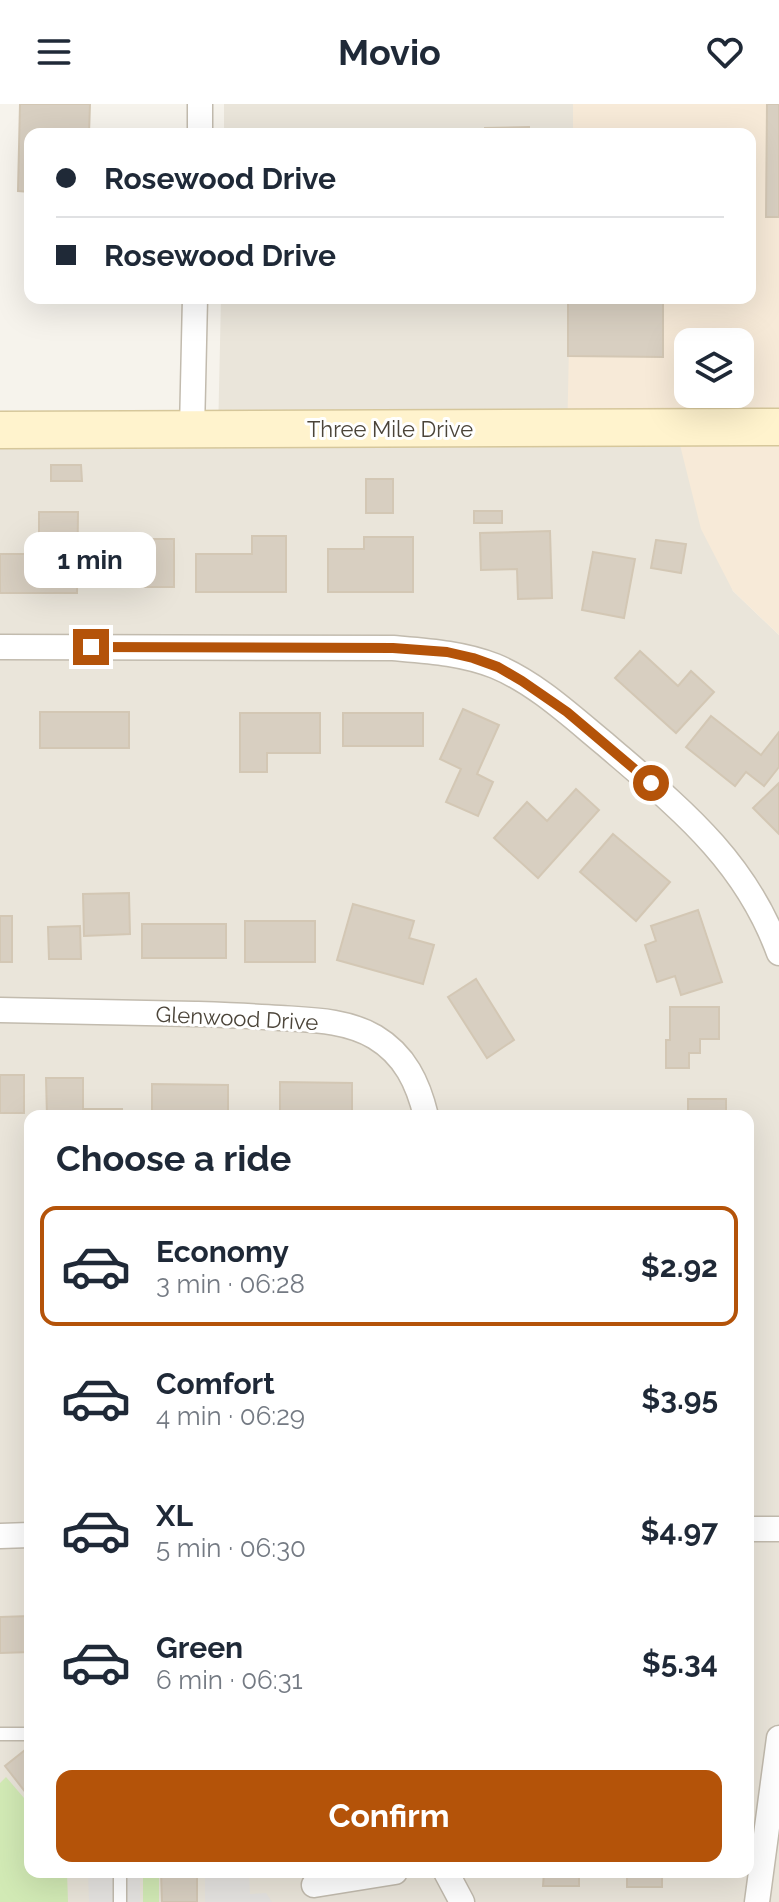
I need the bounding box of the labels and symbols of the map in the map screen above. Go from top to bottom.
street label: Three Mile Drive [307,416,473,442]
callout: 1 min [25,531,157,587]
route end [73,629,109,665]
route start [633,765,669,801]
street label: Glenwood Drive [155,1001,319,1035]

